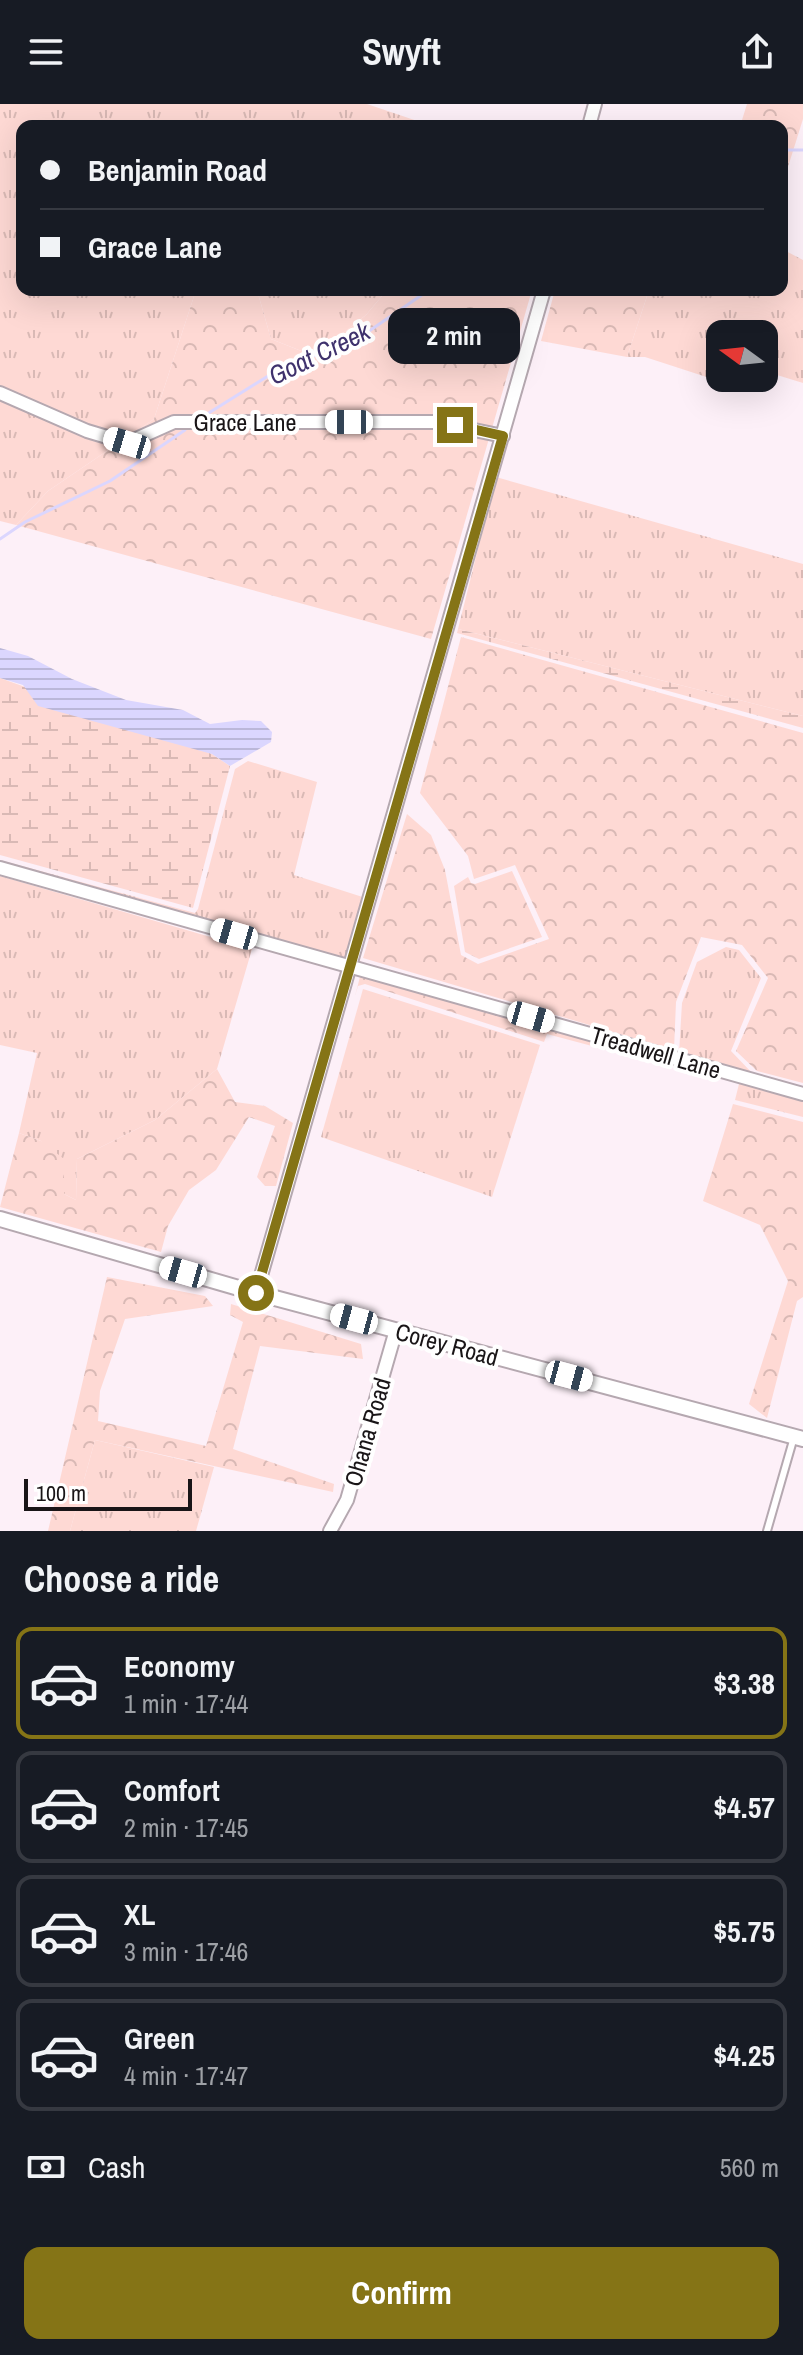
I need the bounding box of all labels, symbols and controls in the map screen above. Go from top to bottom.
text: Swyft [362,28,441,76]
icon: menu [24,30,68,74]
icon: share [735,30,779,74]
text: Benjamin Road [88,150,267,190]
text: Grace Lane [88,227,222,267]
callout: 2 min [389,309,521,365]
water label: Goat Creek [262,313,377,393]
text: 2 min [426,318,482,353]
north arrow [706,320,778,392]
map controls [706,320,778,392]
street label: Grace Lane [194,406,296,438]
route end [437,407,473,443]
car [325,410,373,434]
car [101,425,153,461]
car [208,916,260,952]
car [505,999,557,1035]
street label: Treadwell Lane [587,1018,725,1086]
car [157,1254,209,1290]
route start [238,1275,274,1311]
car [328,1301,380,1337]
street label: Corey Road [392,1315,502,1373]
car [543,1358,595,1394]
street label: Ohana Road [336,1374,398,1490]
scale bar [24,1475,192,1511]
text: 100 m [36,1478,86,1508]
text: Choose a ride [24,1555,219,1603]
text: Economy [124,1646,235,1686]
icon: car [28,1647,100,1719]
text: $3.38 [713,1663,775,1703]
text: 1 min · 17:44 [124,1686,248,1721]
text: Comfort [124,1770,220,1810]
icon: car [28,1771,100,1843]
text: $4.57 [713,1787,775,1827]
text: 2 min · 17:45 [124,1810,248,1845]
text: XL [124,1894,155,1934]
icon: car [28,1895,100,1967]
text: $5.75 [713,1911,775,1951]
text: 3 min · 17:46 [124,1934,248,1969]
text: Green [124,2018,195,2058]
icon: car [28,2019,100,2091]
text: $4.25 [713,2035,775,2075]
text: 4 min · 17:47 [124,2058,248,2093]
icon: cash [24,2145,68,2189]
text: Cash [88,2147,145,2187]
text: 560 m [720,2150,779,2185]
button: Confirm [24,2247,779,2339]

